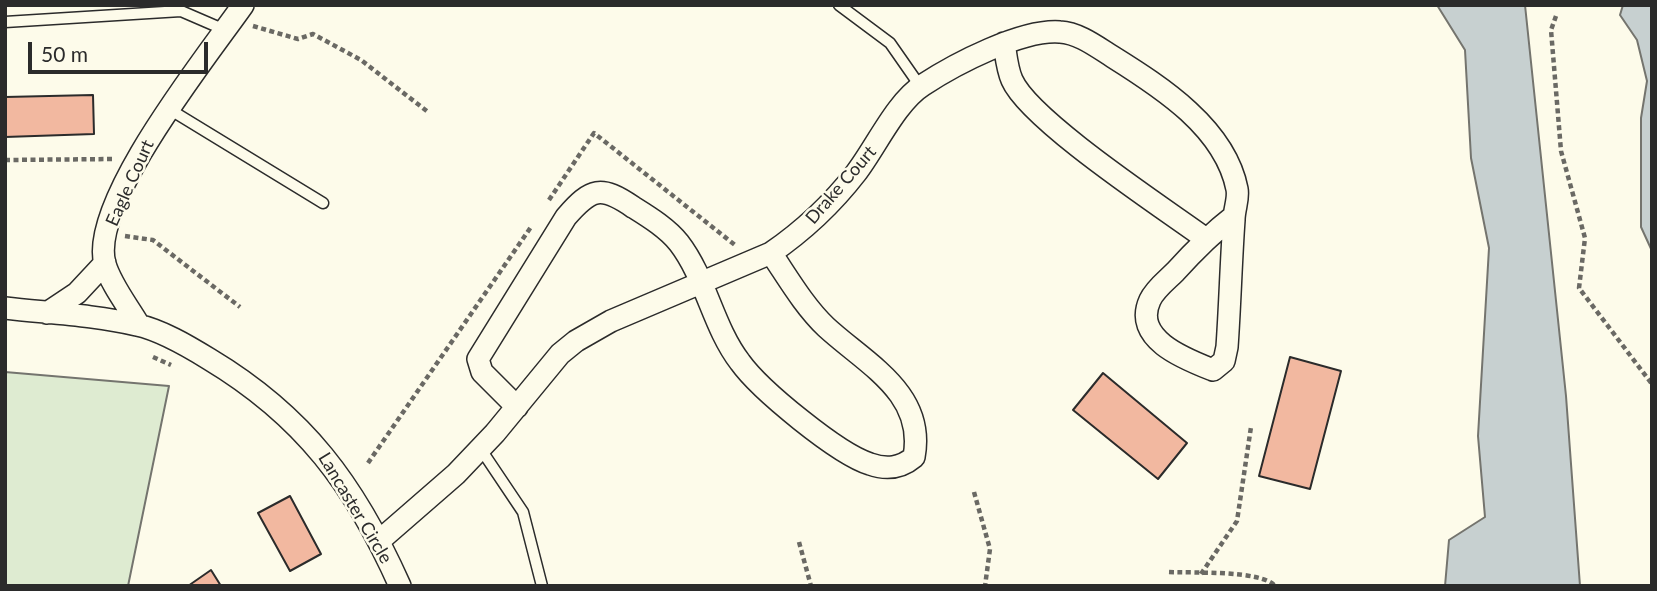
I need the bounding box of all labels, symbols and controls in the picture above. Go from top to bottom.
scale bar [32,28,212,72]
text: 50 m [41,41,88,66]
street label: Eagle Court [101,137,159,229]
street label: Drake Court [801,141,881,229]
street label: Lancaster Circle [313,449,397,567]

